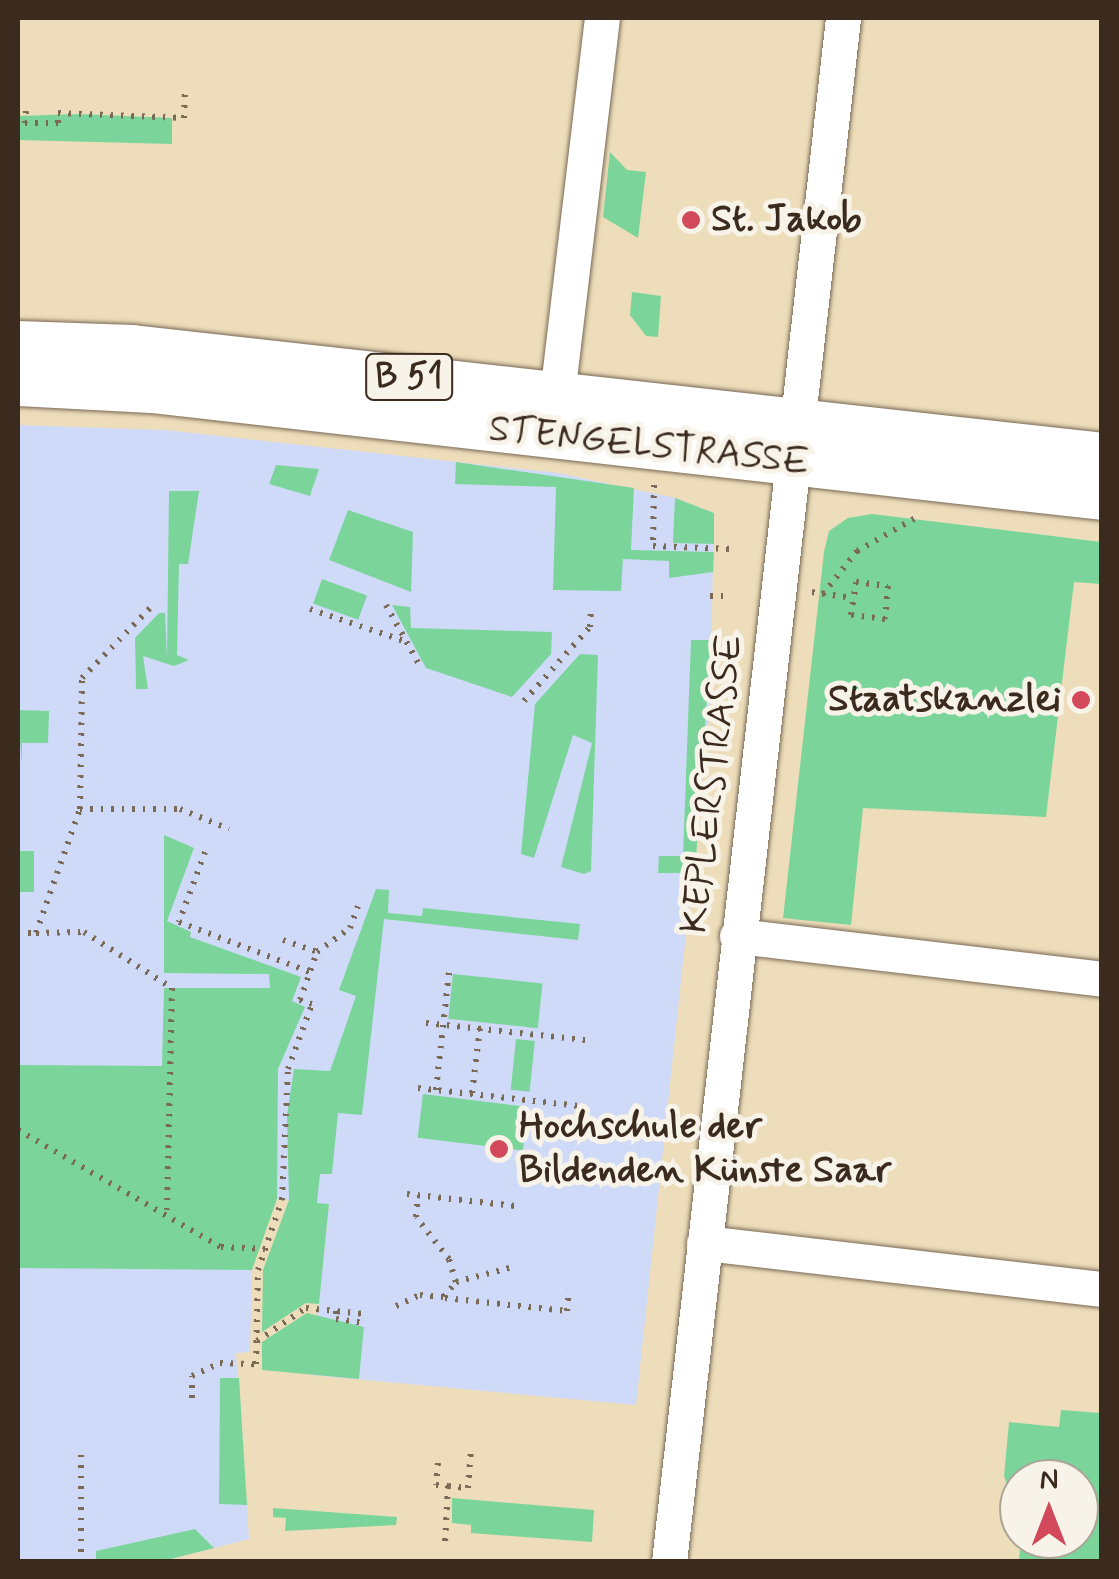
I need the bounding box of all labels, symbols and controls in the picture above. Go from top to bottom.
place label: St. Jakob [711,197,862,243]
marker: St. Jakob [680,209,702,231]
road number: B 51 [364,347,454,407]
street label: STENGELSTRASSE [486,406,812,486]
street label: KEPLERSTRASSE [672,632,754,936]
place label: Staatskanzlei [828,677,1061,723]
marker: Staatskanzlei [1070,689,1092,711]
place label: Hochschule der Bildenden Künste Saar [519,1104,888,1194]
marker: Hochschule der Bildenden Künste Saar [488,1138,510,1160]
north arrow [999,1459,1099,1559]
text: N [1040,1462,1058,1499]

